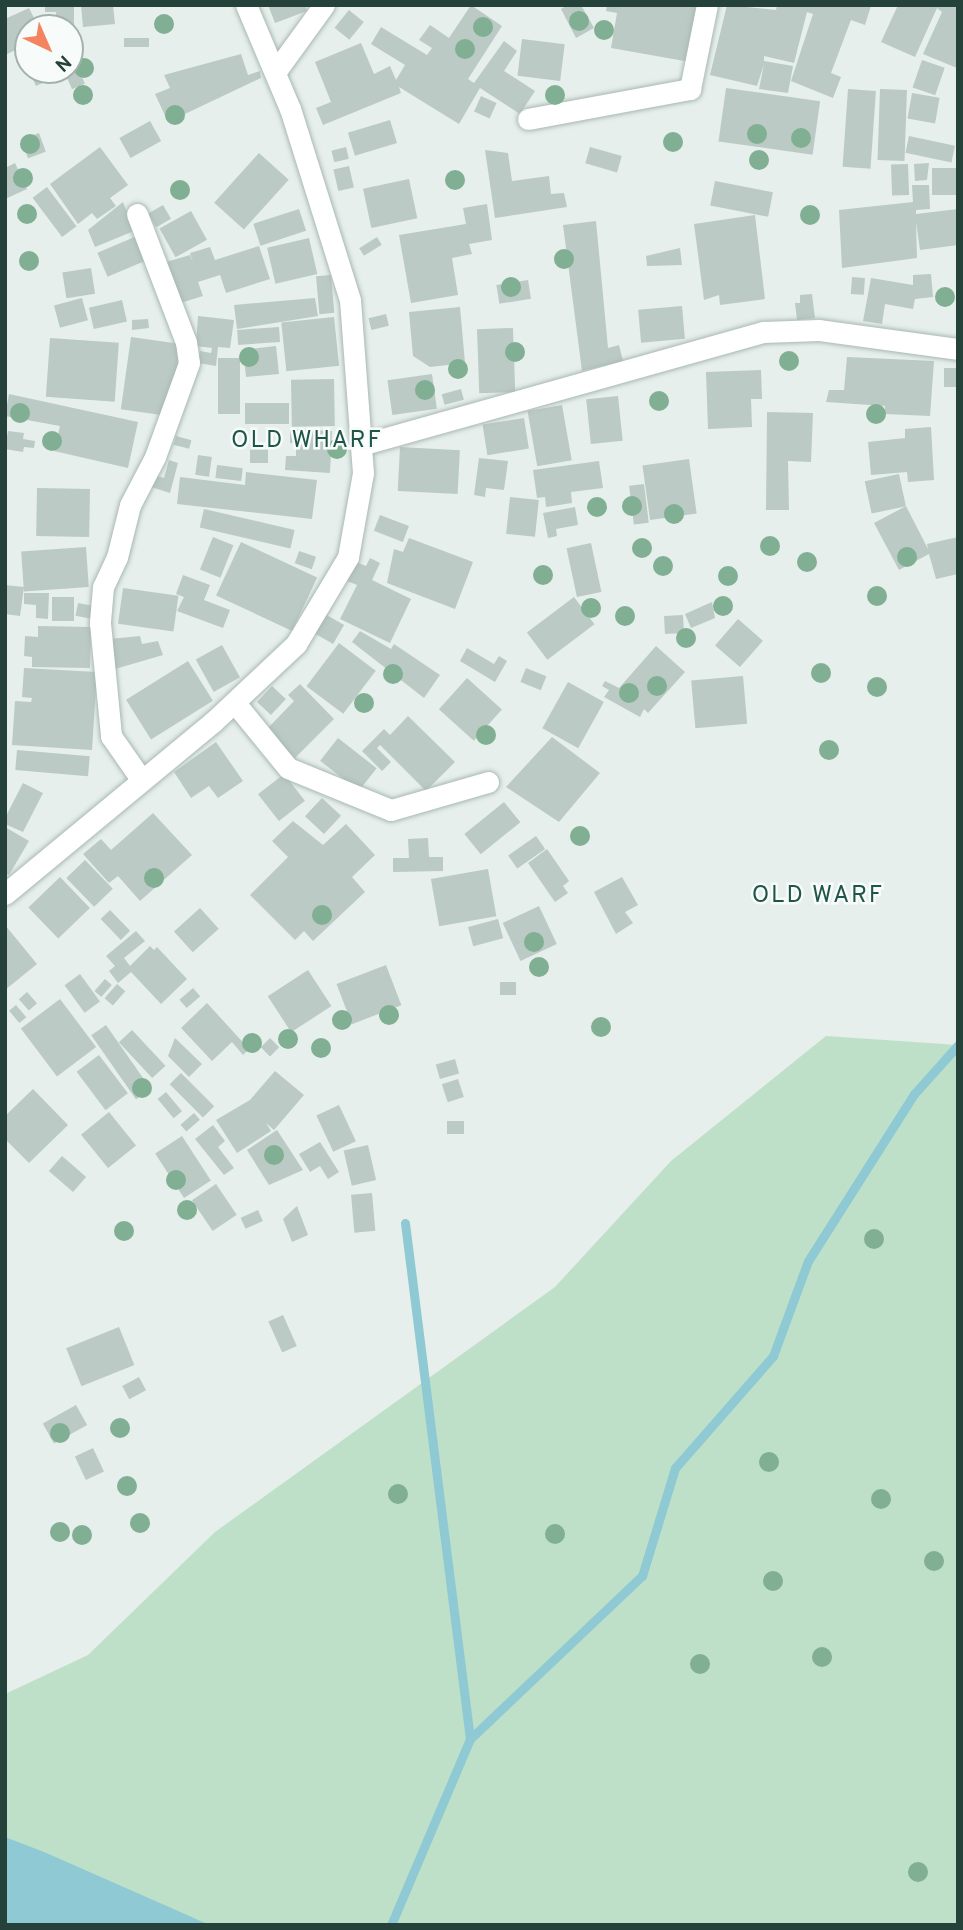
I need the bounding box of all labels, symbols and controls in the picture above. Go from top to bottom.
north arrow [14,14,84,84]
text: N [49,49,75,76]
district label: OLD WHARF [232,428,382,456]
district label: OLD WARF [752,883,884,911]

